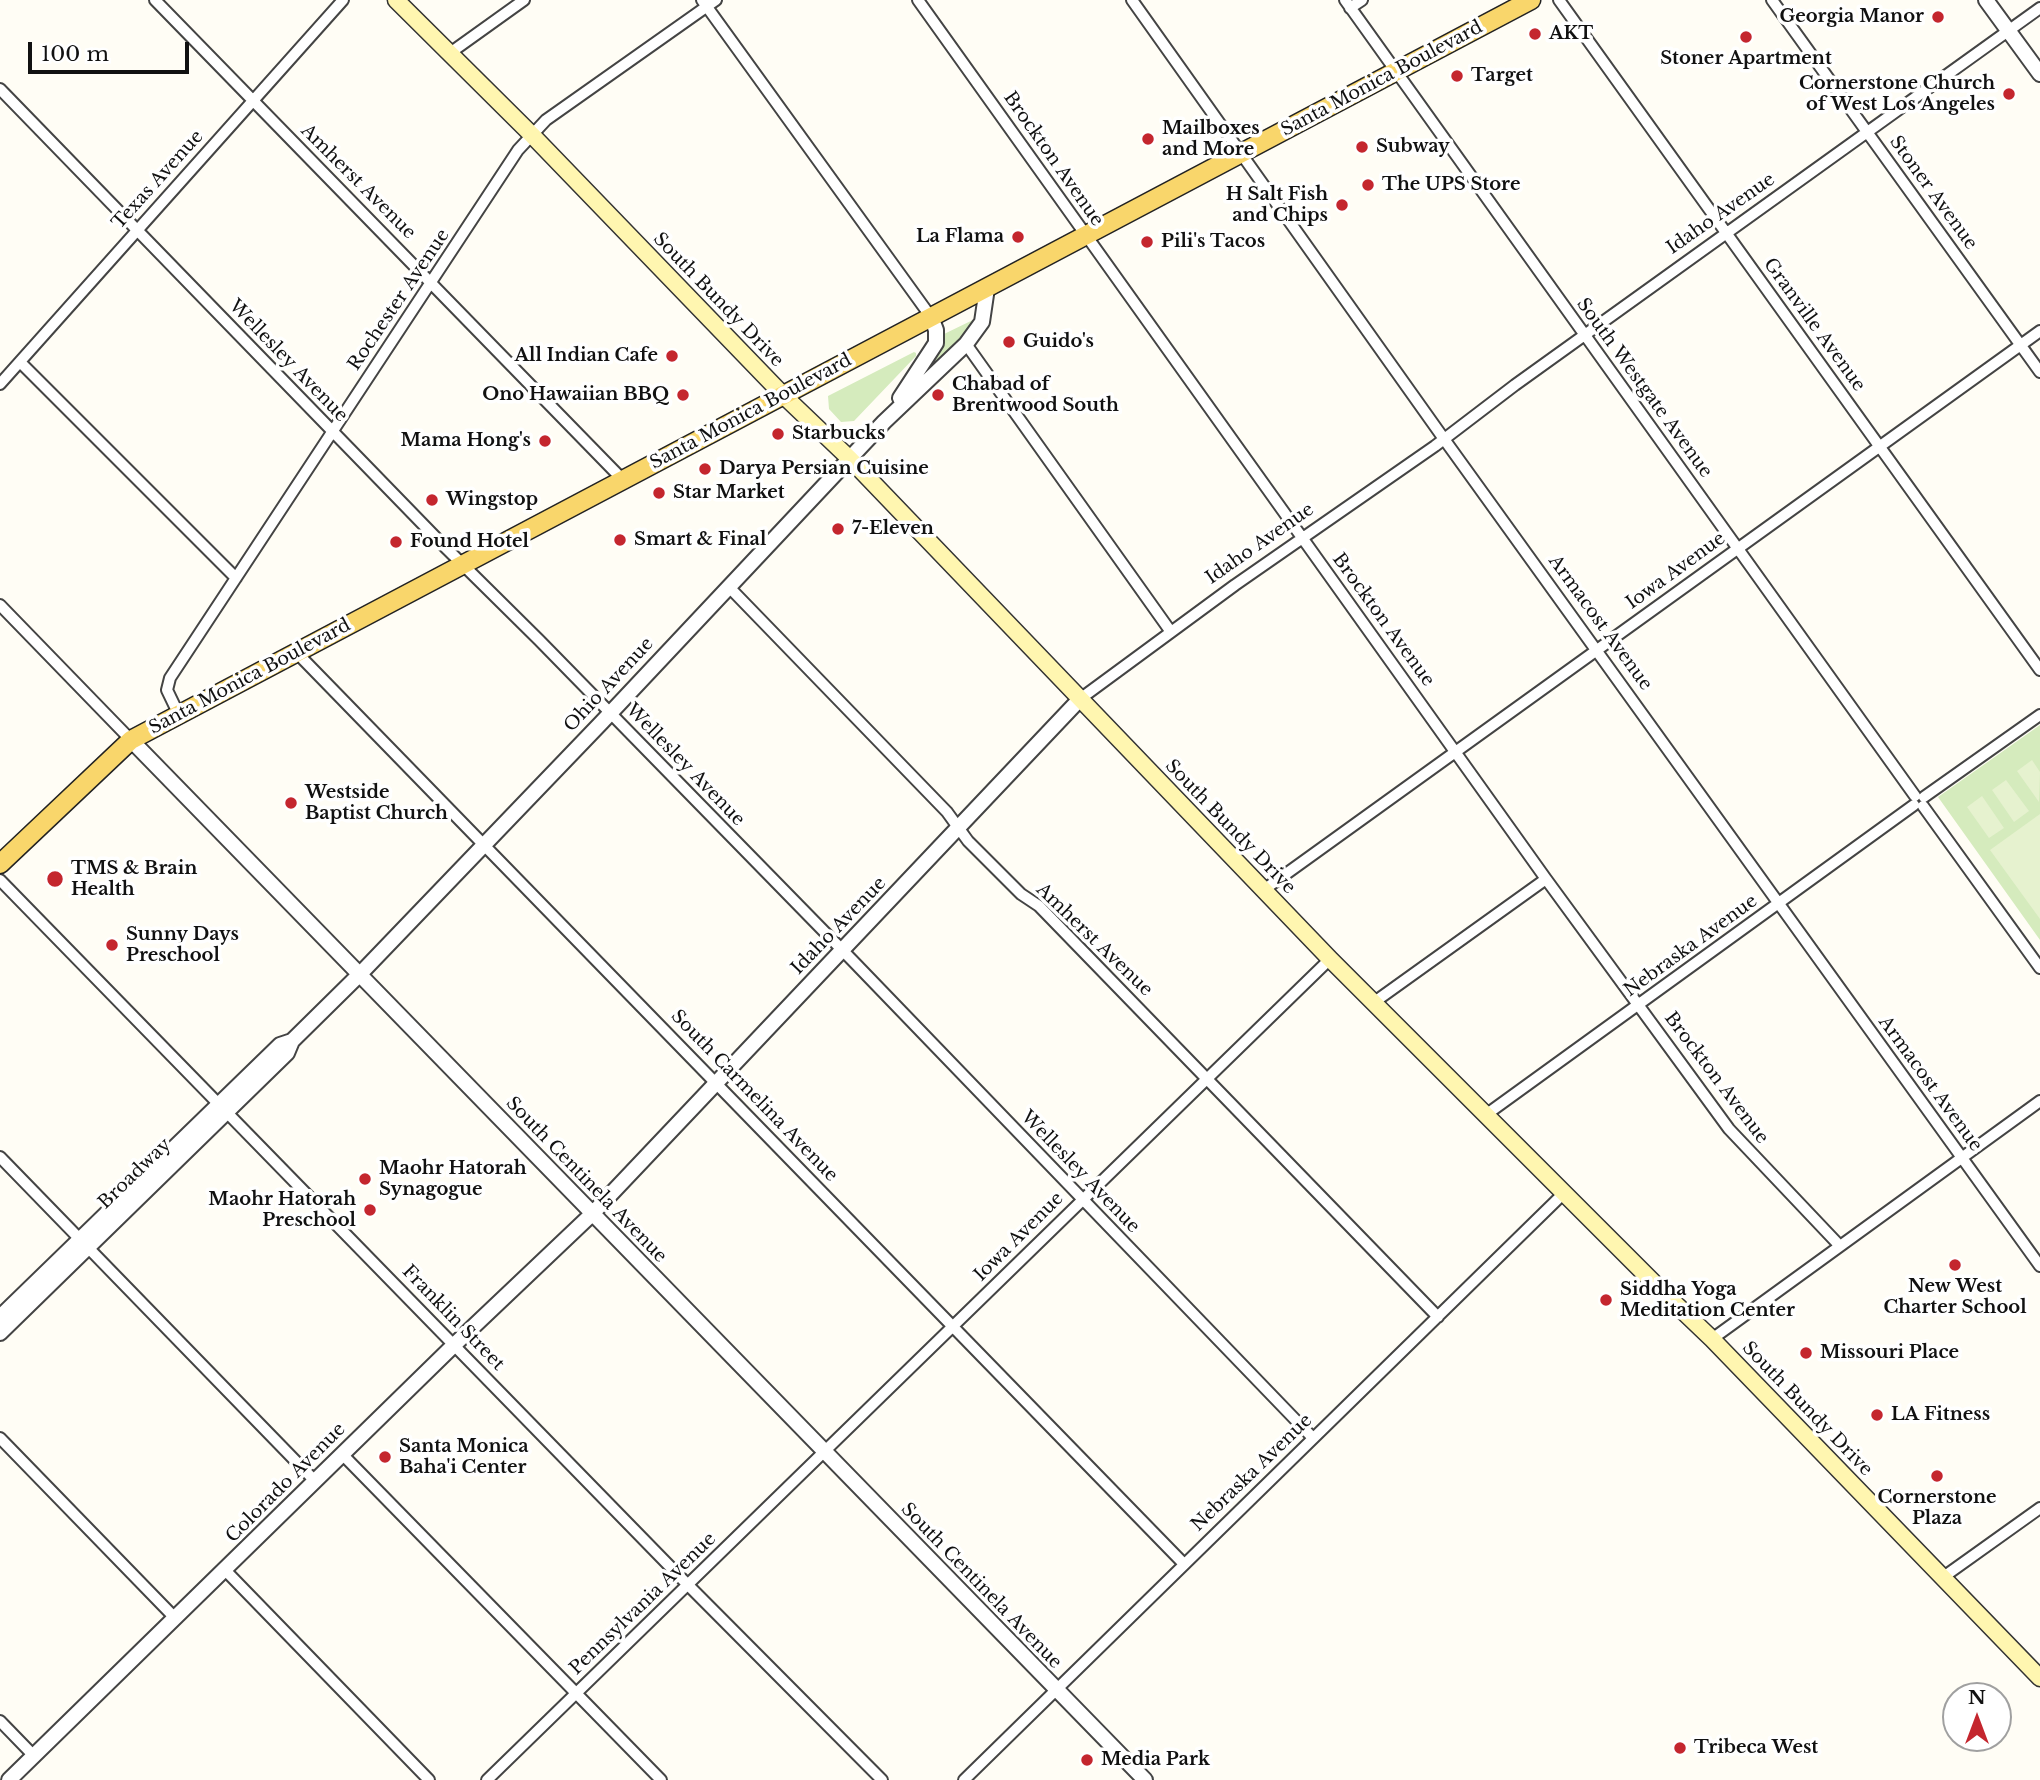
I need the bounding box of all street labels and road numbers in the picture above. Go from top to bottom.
street label: Santa Monica Boulevard [1278,17,1486,141]
street label: Brockton Avenue [998,88,1108,230]
street label: Amherst Avenue [296,120,420,244]
street label: Texas Avenue [108,126,208,234]
street label: Stoner Avenue [1885,132,1981,254]
street label: Idaho Avenue [1663,169,1779,259]
street label: Rochester Avenue [344,225,454,375]
street label: South Bundy Drive [648,228,788,372]
street label: Granville Avenue [1758,254,1870,396]
street label: South Westgate Avenue [1572,294,1716,482]
street label: Wellesley Avenue [224,295,352,427]
street label: Santa Monica Boulevard [647,350,855,474]
street label: Idaho Avenue [1202,499,1318,589]
street label: Iowa Avenue [1622,528,1730,614]
street label: Brockton Avenue [1327,549,1439,691]
street label: Armacost Avenue [1544,551,1656,695]
street label: Santa Monica Boulevard [146,615,354,739]
street label: Ohio Avenue [560,633,658,737]
street label: Wellesley Avenue [621,699,749,831]
street label: South Bundy Drive [1160,755,1300,899]
street label: Idaho Avenue [787,873,891,979]
street label: Amherst Avenue [1031,879,1157,1001]
street label: Nebraska Avenue [1620,890,1762,1002]
street label: South Carmelina Avenue [666,1006,842,1186]
street label: Brockton Avenue [1659,1008,1773,1148]
street label: Armacost Avenue [1874,1012,1986,1156]
street label: South Centinela Avenue [501,1093,671,1267]
street label: Wellesley Avenue [1016,1106,1144,1238]
street label: Broadway [94,1134,176,1214]
street label: Iowa Avenue [970,1188,1068,1286]
street label: Franklin Street [397,1261,509,1375]
street label: South Bundy Drive [1737,1337,1877,1481]
street label: Nebraska Avenue [1187,1410,1317,1536]
street label: Colorado Avenue [222,1419,350,1547]
street label: South Centinela Avenue [896,1499,1066,1673]
street label: Pennsylvania Avenue [565,1528,721,1680]

